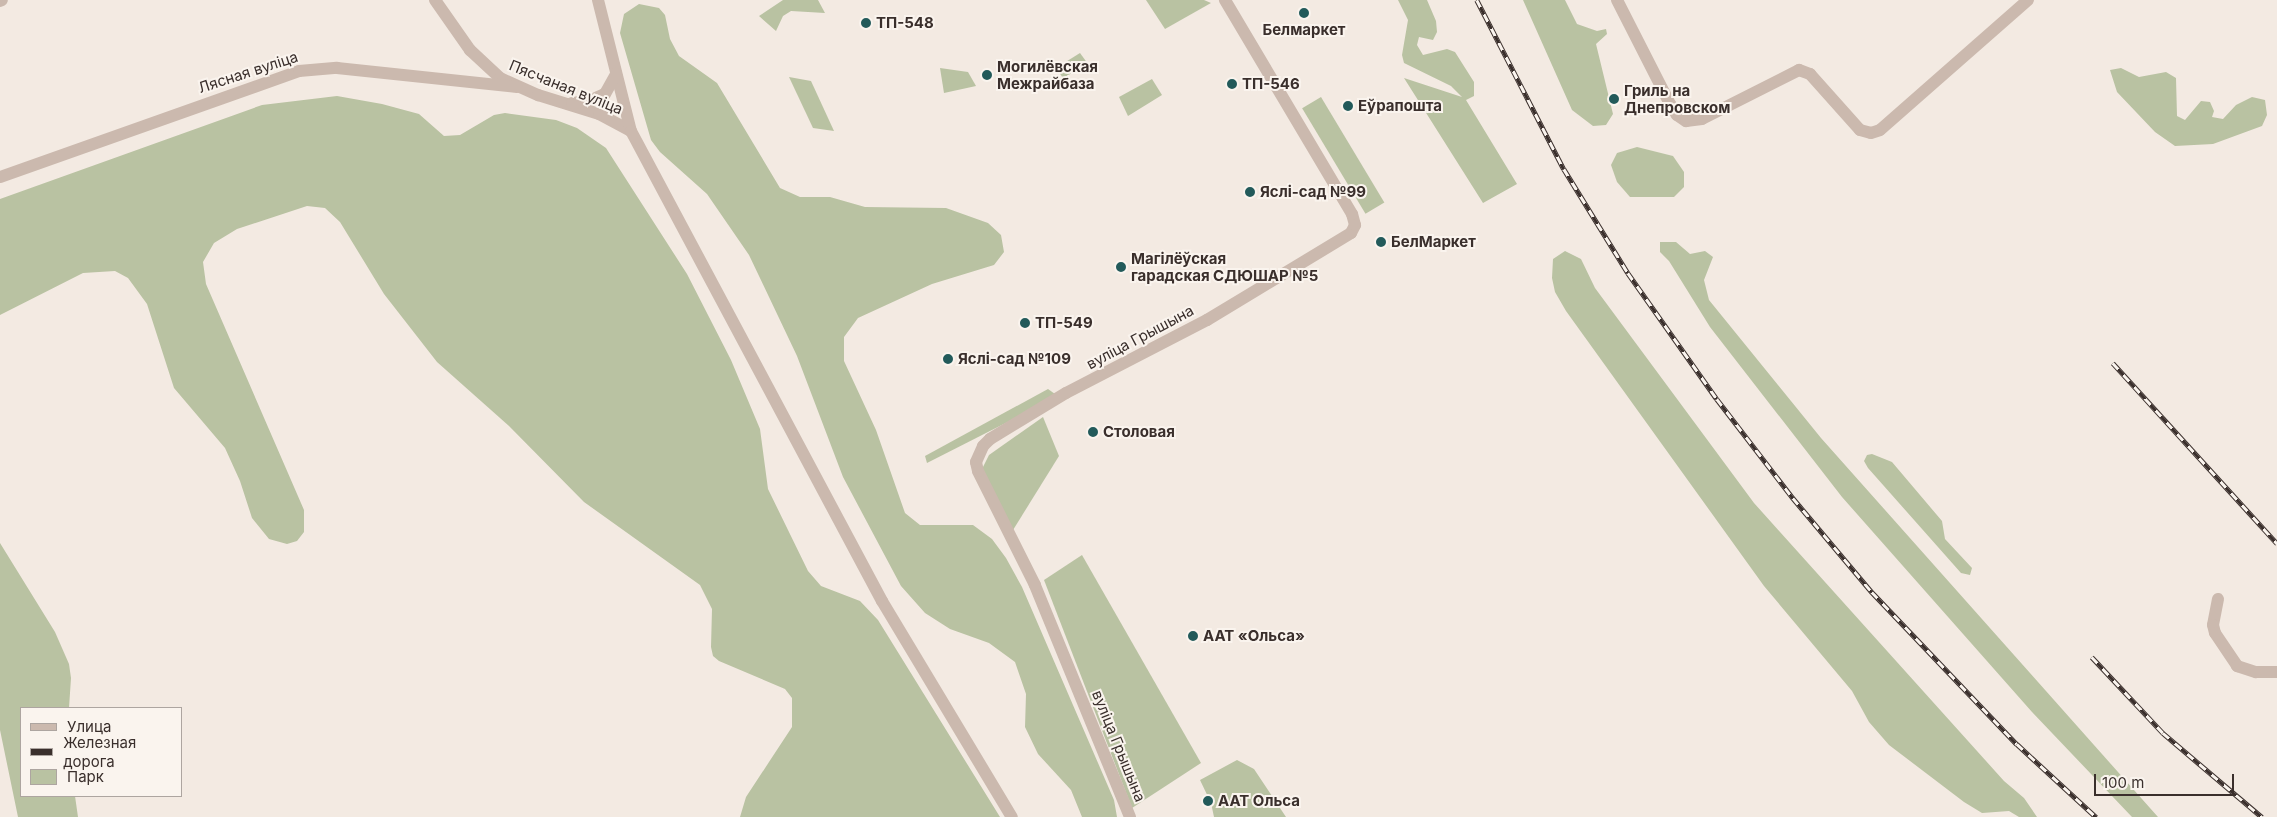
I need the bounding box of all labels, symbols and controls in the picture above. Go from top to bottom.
marker: Белмаркет [1298,7,1310,19]
place label: ТП-548 [876,14,934,32]
marker: ТП-548 [860,17,872,29]
place label: Белмаркет [1262,21,1346,39]
street label: Лясная вуліца [196,47,300,97]
street label: Пясчаная вуліца [507,56,625,118]
place label: Могилёвская Межрайбаза [997,57,1098,92]
marker: Могилёвская Межрайбаза [981,69,993,81]
place label: ТП-546 [1242,75,1300,93]
marker: ТП-546 [1226,78,1238,90]
place label: Гриль на Днепровском [1624,81,1730,116]
marker: Гриль на Днепровском [1608,93,1620,105]
place label: Еўрапошта [1358,97,1442,115]
marker: Еўрапошта [1342,100,1354,112]
place label: Яслі-сад №99 [1260,183,1366,201]
marker: Яслі-сад №99 [1244,186,1256,198]
place label: БелМаркет [1391,233,1476,251]
marker: БелМаркет [1375,236,1387,248]
place label: Магілёўская гарадская СДЮШАР №5 [1131,249,1318,284]
marker: Магілёўская гарадская СДЮШАР №5 [1115,261,1127,273]
street label: вуліца Грышына [1083,301,1197,373]
place label: ТП-549 [1035,314,1093,332]
marker: ТП-549 [1019,317,1031,329]
place label: Яслі-сад №109 [958,350,1071,368]
marker: Яслі-сад №109 [942,353,954,365]
place label: Столовая [1103,423,1175,441]
marker: Столовая [1087,426,1099,438]
place label: ААТ «Ольса» [1203,627,1305,645]
marker: ААТ «Ольса» [1187,630,1199,642]
street label: вуліца Грышына [1088,688,1150,804]
legend [20,707,182,797]
text: Улица [67,717,111,736]
text: Железная дорога [63,733,136,771]
scale bar [2097,764,2237,796]
text: Парк [67,767,104,786]
text: 100 m [2102,773,2144,792]
place label: ААТ Ольса [1218,792,1300,810]
marker: ААТ Ольса [1202,795,1214,807]

